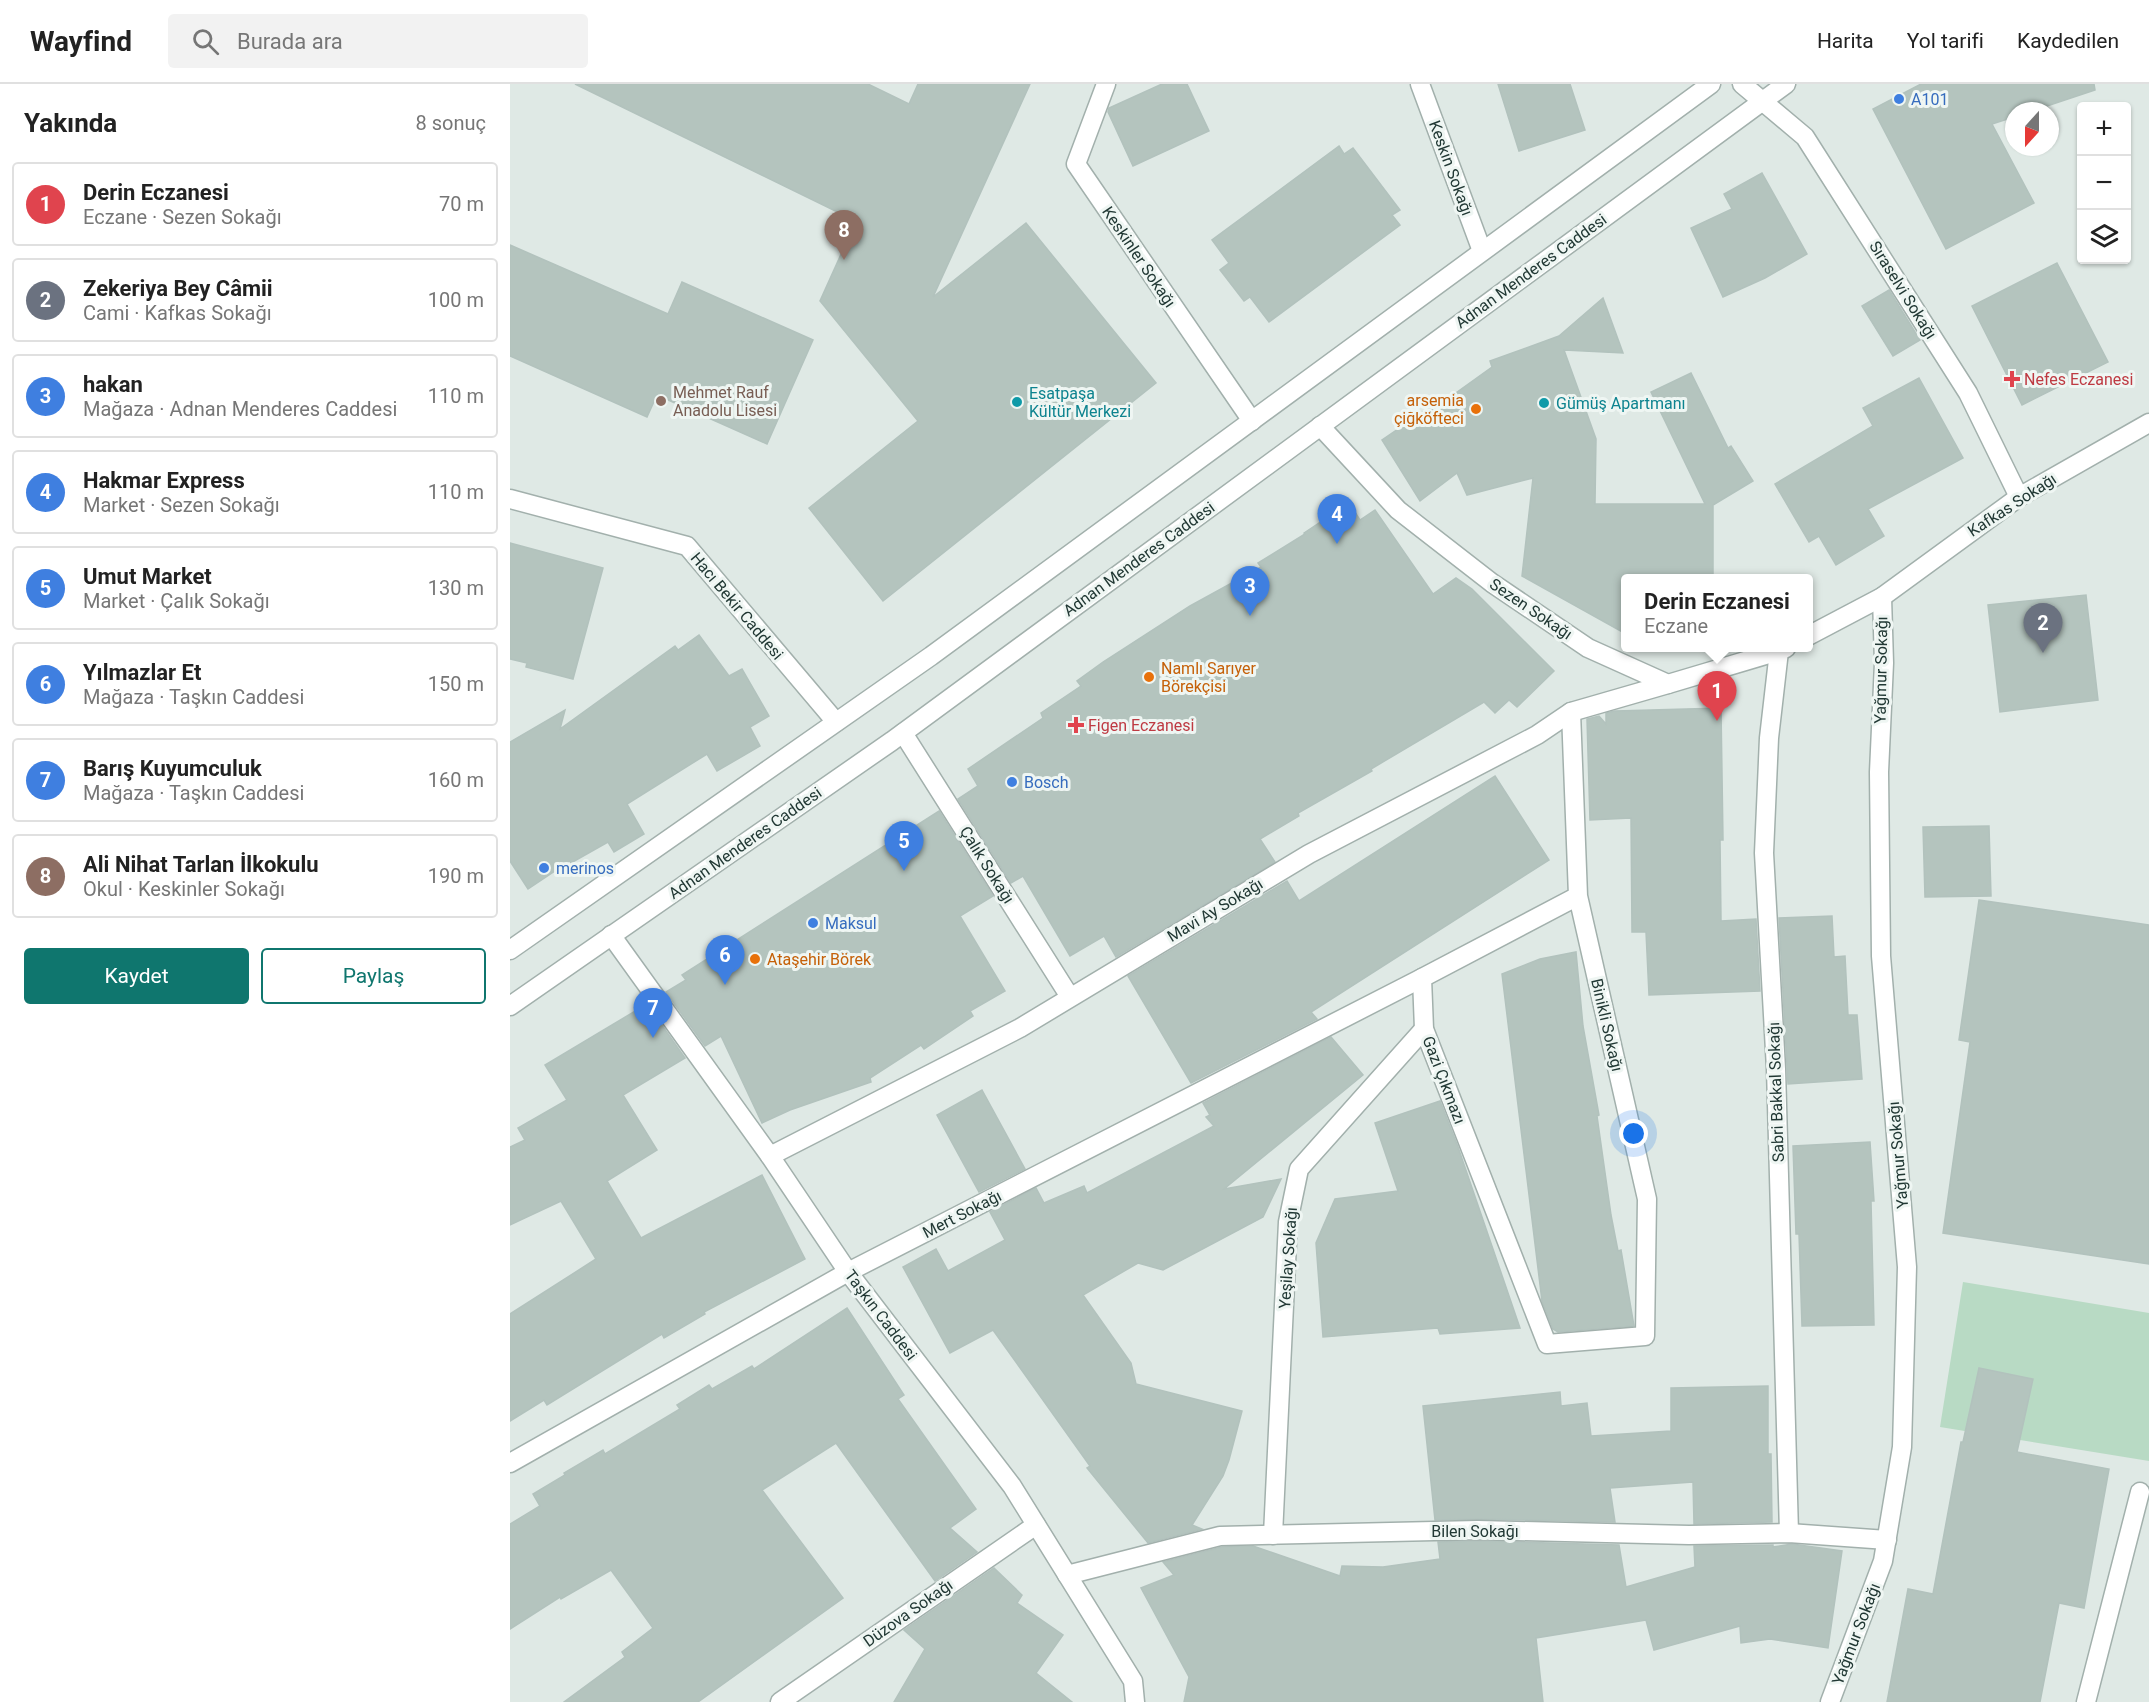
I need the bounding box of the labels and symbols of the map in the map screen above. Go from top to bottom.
place label: A101 [1911,90,1948,109]
marker: A101 [1892,92,1906,106]
north arrow [2005,102,2059,156]
street label: Keskin Sokağı [1425,118,1477,218]
street label: Keskinler Sokağı [1098,203,1180,311]
pin: 8 [824,210,864,260]
street label: Adnan Menderes Caddesi [1452,210,1610,332]
street label: Sıraselvi Sokağı [1865,238,1941,342]
place label: Nefes Eczanesi [2024,370,2133,389]
marker: Nefes Eczanesi [2005,372,2019,386]
place label: Mehmet Rauf Anadolu Lisesi [673,383,777,420]
place label: Esatpaşa Kültür Merkezi [1029,384,1131,421]
place label: arsemia çiğköfteci [1394,391,1464,428]
marker: Mehmet Rauf Anadolu Lisesi [654,394,668,408]
place label: Gümüş Apartmanı [1556,394,1686,413]
marker: Esatpaşa Kültür Merkezi [1010,395,1024,409]
marker: Gümüş Apartmanı [1537,396,1551,410]
marker: arsemia çiğköfteci [1469,402,1483,416]
street label: Kafkas Sokağı [1964,469,2060,541]
pin: 4 [1318,494,1356,544]
street label: Adnan Menderes Caddesi [1060,498,1218,620]
street label: Hacı Bekir Caddesi [687,549,787,663]
pin: 3 [1230,566,1270,616]
street label: Sezen Sokağı [1486,574,1576,644]
pin: 2 [2024,604,2062,653]
street label: Yağmur Sokağı [1871,616,1891,724]
place label: Namlı Sarıyer Börekçisi [1161,659,1257,696]
marker: Namlı Sarıyer Börekçisi [1142,670,1156,684]
pin: 1 [1698,672,1736,721]
place label: Figen Eczanesi [1088,716,1194,735]
marker: Figen Eczanesi [1069,718,1083,732]
place label: Bosch [1024,773,1069,792]
marker: Bosch [1005,775,1019,789]
street label: Adnan Menderes Caddesi [665,783,825,903]
pin: 5 [884,822,924,871]
street label: Çalık Sokağı [956,823,1018,907]
place label: merinos [556,859,614,878]
marker: merinos [537,861,551,875]
street label: Mavi Ay Sokağı [1164,874,1266,946]
place label: Maksul [825,914,877,933]
marker: Maksul [806,916,820,930]
pin: 6 [706,936,744,985]
place label: Ataşehir Börek [767,950,872,969]
marker: Ataşehir Börek [748,952,762,966]
street label: Binikli Sokağı [1587,977,1627,1073]
pin: 7 [634,988,672,1038]
street label: Sabri Bakkal Sokağı [1764,1022,1788,1162]
street label: Gazi Çıkmazı [1419,1033,1469,1127]
street label: Yağmur Sokağı [1884,1101,1912,1209]
your location [1619,1119,1648,1148]
street label: Mert Sokağı [919,1186,1005,1242]
street label: Yeşilay Sokağı [1275,1206,1301,1310]
street label: Taşkın Caddesi [841,1266,921,1364]
street label: Bilen Sokağı [1431,1522,1519,1541]
street label: Düzova Sokağı [860,1575,956,1651]
street label: Yağmur Sokağı [1828,1580,1884,1688]

